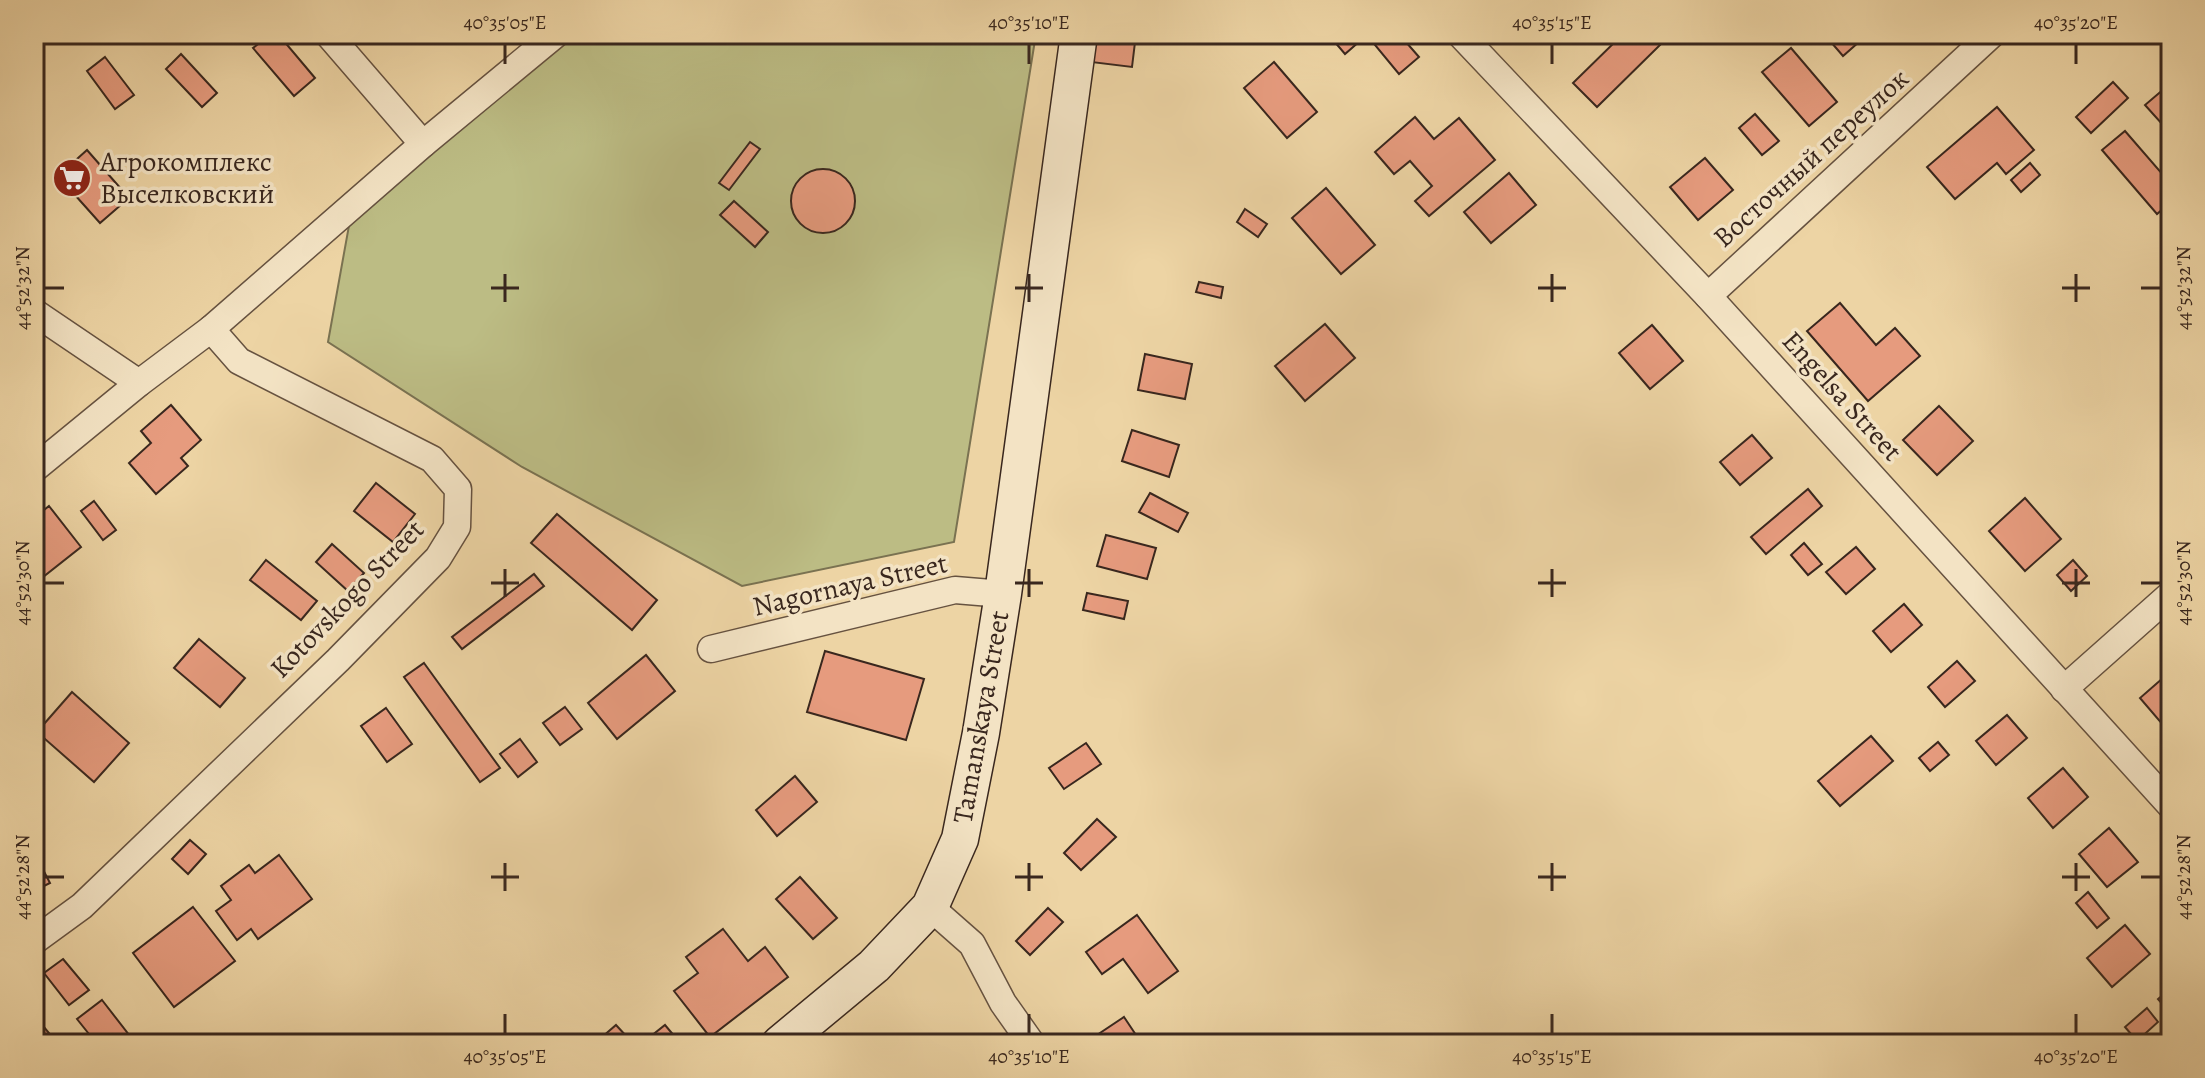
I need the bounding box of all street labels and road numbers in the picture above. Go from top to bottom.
street label: Восточный переулок [1705,60,1917,256]
street label: Engelsa Street [1773,323,1911,469]
street label: Kotovskogo Street [262,511,432,687]
street label: Nagornaya Street [749,544,951,626]
street label: Tamanskaya Street [944,608,1018,826]

